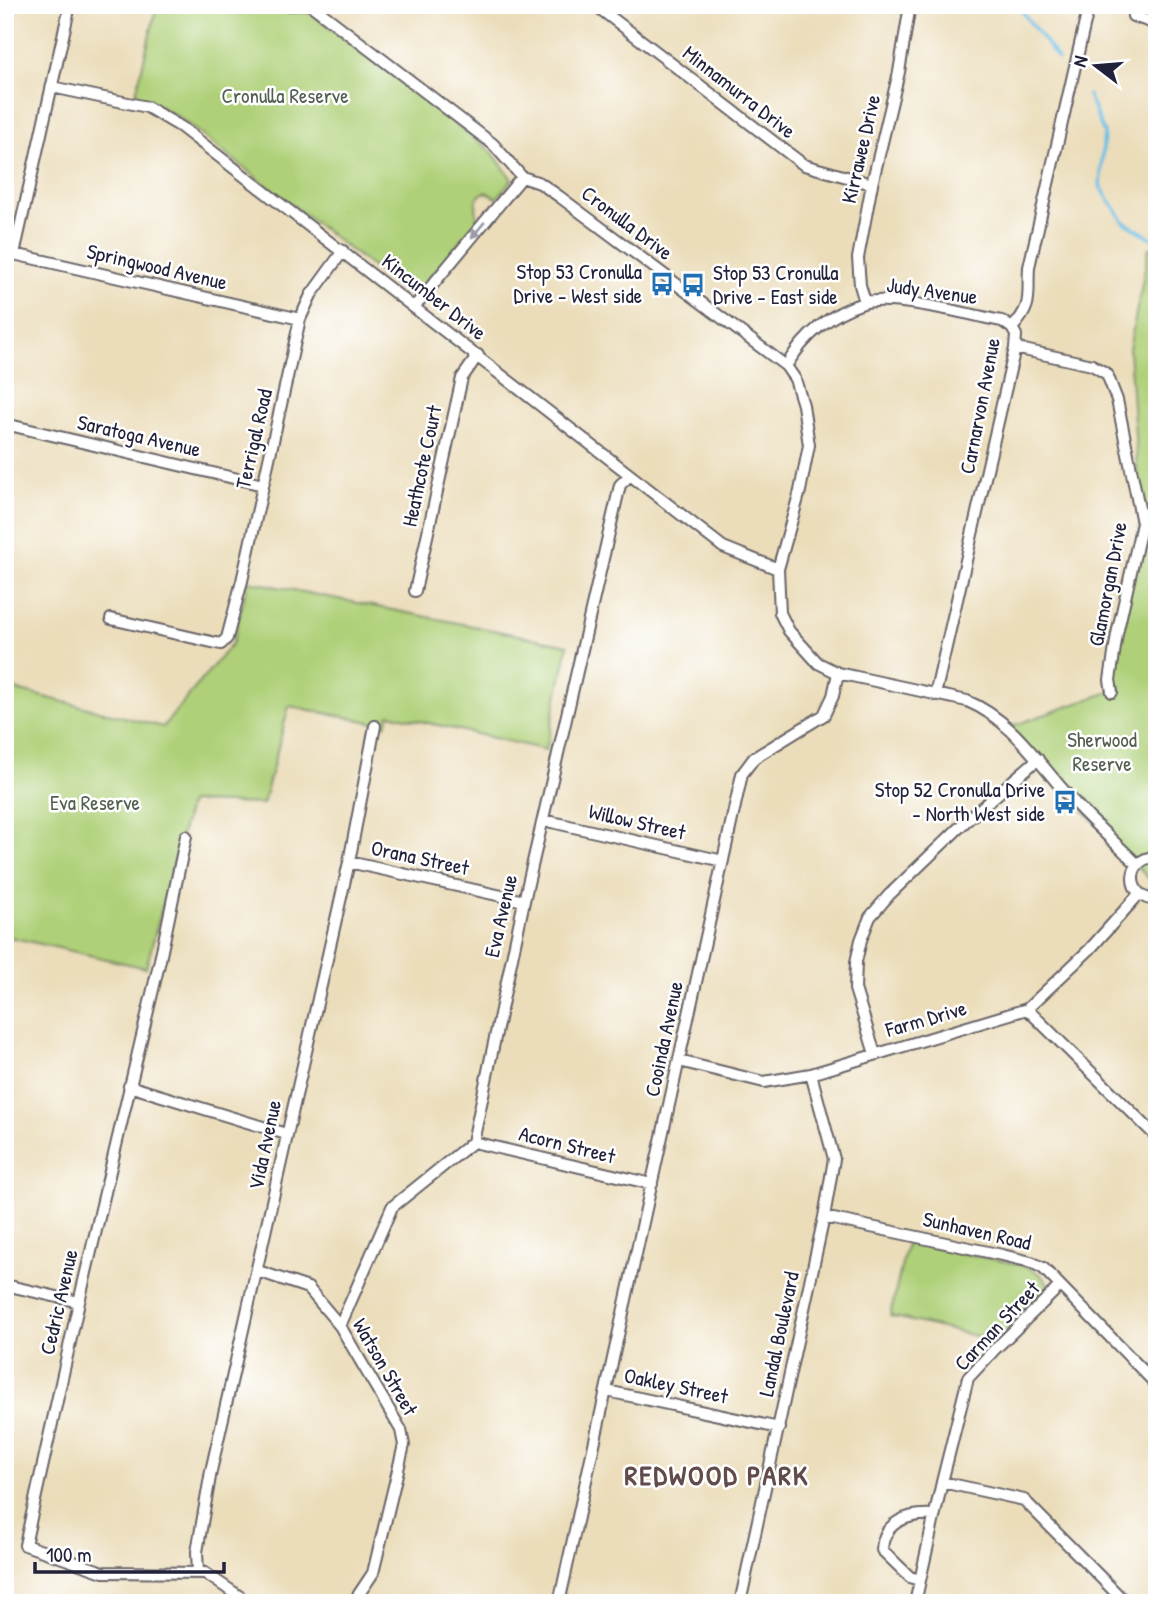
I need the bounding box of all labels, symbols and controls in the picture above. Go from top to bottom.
north arrow [1060,32,1130,102]
street label: Minnamurra Drive [677,38,802,145]
text: N [1066,53,1094,70]
park label: Cronulla Reserve [221,81,349,110]
street label: Kirrawee Drive [834,92,887,206]
street label: Cronulla Drive [576,179,679,267]
one-way arrow [471,221,486,238]
street label: Springwood Avenue [84,236,230,297]
street label: Kincumber Drive [376,247,493,347]
place label: Stop 53 Cronulla Drive - West side [514,257,642,310]
place label: Stop 53 Cronulla Drive - East side [713,258,839,311]
bus stop icon: Stop 53 Cronulla Drive - West side [648,270,676,298]
street label: Judy Avenue [885,270,979,311]
bus stop icon: Stop 53 Cronulla Drive - East side [679,271,707,299]
street label: Carnarvon Avenue [952,335,1007,476]
street label: Terrigal Road [228,386,279,492]
street label: Heathcote Court [395,402,449,529]
street label: Saratoga Avenue [75,407,204,464]
street label: Glamorgan Drive [1081,519,1134,649]
park label: Sherwood Reserve [1067,725,1137,778]
place label: Stop 52 Cronulla Drive - North West side [875,775,1045,828]
park label: Eva Reserve [50,788,140,817]
bus stop icon: Stop 52 Cronulla Drive - North West side [1051,788,1079,816]
street label: Willow Street [586,796,689,847]
street label: Orana Street [368,833,473,882]
street label: Eva Avenue [477,872,524,960]
street label: Cooinda Avenue [637,979,690,1099]
street label: Farm Drive [881,993,970,1044]
street label: Vida Avenue [241,1097,288,1192]
street label: Acorn Street [516,1119,619,1171]
street label: Sunhaven Road [920,1204,1034,1257]
street label: Cedric Avenue [32,1246,85,1357]
street label: Landal Boulevard [751,1269,806,1399]
street label: Carman Street [947,1274,1046,1377]
street label: Watson Street [346,1313,425,1421]
street label: Oakley Street [622,1360,731,1411]
district label: REDWOOD PARK [624,1456,810,1494]
scale bar [35,1531,224,1575]
text: 100 m [46,1540,92,1569]

